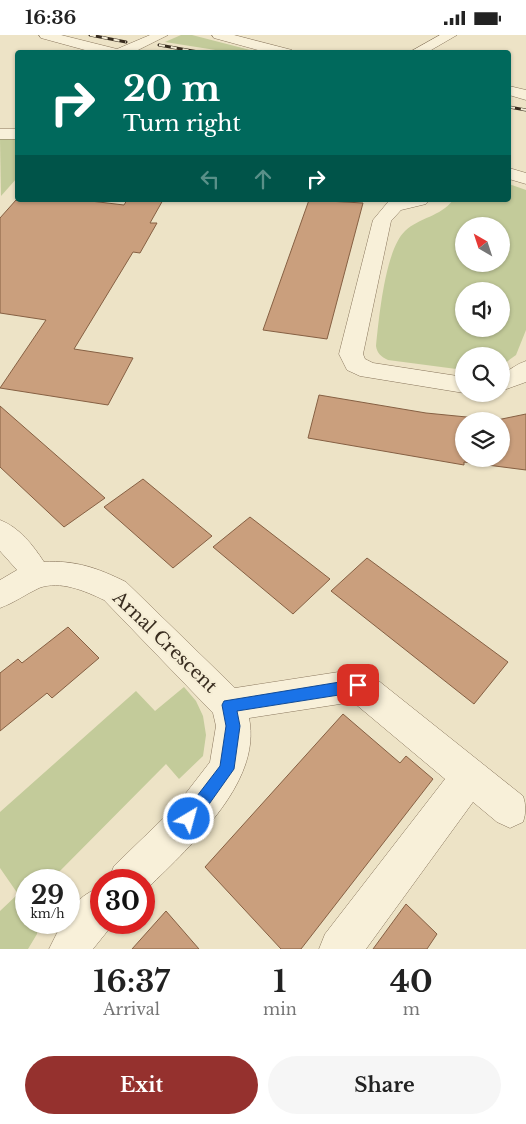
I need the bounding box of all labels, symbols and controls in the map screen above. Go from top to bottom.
text: 16:36 [25,6,76,29]
text: 20 m [123,67,220,110]
icon: right [40,70,105,135]
text: Turn right [123,110,241,137]
icon: left [196,165,224,193]
icon: ahead [249,165,277,193]
icon: right [302,165,330,193]
north arrow [455,217,510,273]
map controls [455,217,510,467]
button: sound [455,282,510,337]
button: search [455,347,510,402]
button: layers [455,412,510,467]
street label: Arnal Crescent [108,586,222,697]
pin [337,664,379,706]
icon: arrive [344,671,372,699]
position arrow [162,792,214,844]
speed limit sign: 30 [90,869,155,934]
text: 29 [31,880,64,911]
text: km/h [30,906,65,921]
text: 16:37 [93,963,170,1000]
text: 1 [273,963,286,1000]
text: 40 [390,963,433,1000]
text: Arrival [103,999,160,1019]
text: min [263,999,297,1019]
text: m [403,999,420,1019]
button: Exit [25,1056,258,1114]
button: Share [268,1056,501,1114]

